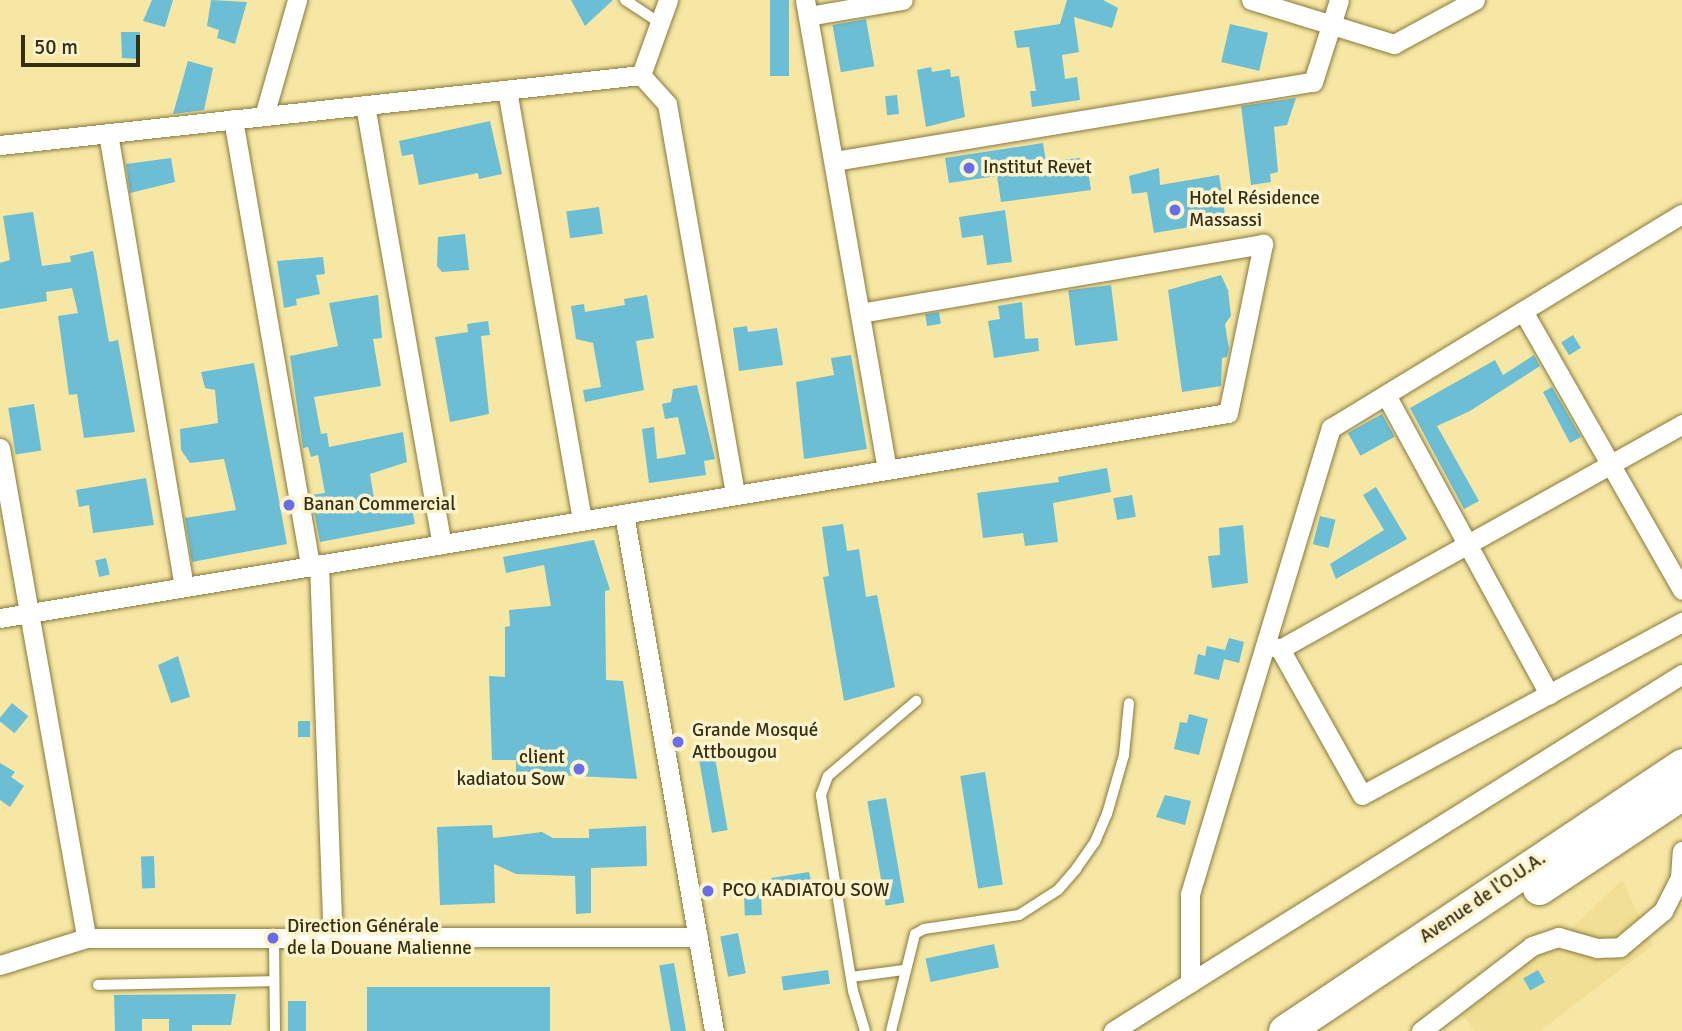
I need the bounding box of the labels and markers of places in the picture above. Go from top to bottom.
place label: Institut Revet [983,157,1092,179]
marker: Institut Revet [961,160,977,176]
place label: Hotel Résidence Massassi [1189,188,1320,232]
marker: Hotel Résidence Massassi [1167,202,1183,218]
place label: Banan Commercial [303,494,456,516]
marker: Banan Commercial [281,497,297,513]
place label: Grande Mosqué Attbougou [692,720,818,764]
marker: Grande Mosqué Attbougou [670,734,686,750]
place label: client kadiatou Sow [456,747,565,791]
marker: client kadiatou Sow [571,761,587,777]
place label: PCO KADIATOU SOW [722,880,889,902]
marker: PCO KADIATOU SOW [700,883,716,899]
place label: Direction Générale de la Douane Malienne [287,916,472,960]
marker: Direction Générale de la Douane Malienne [265,930,281,946]

